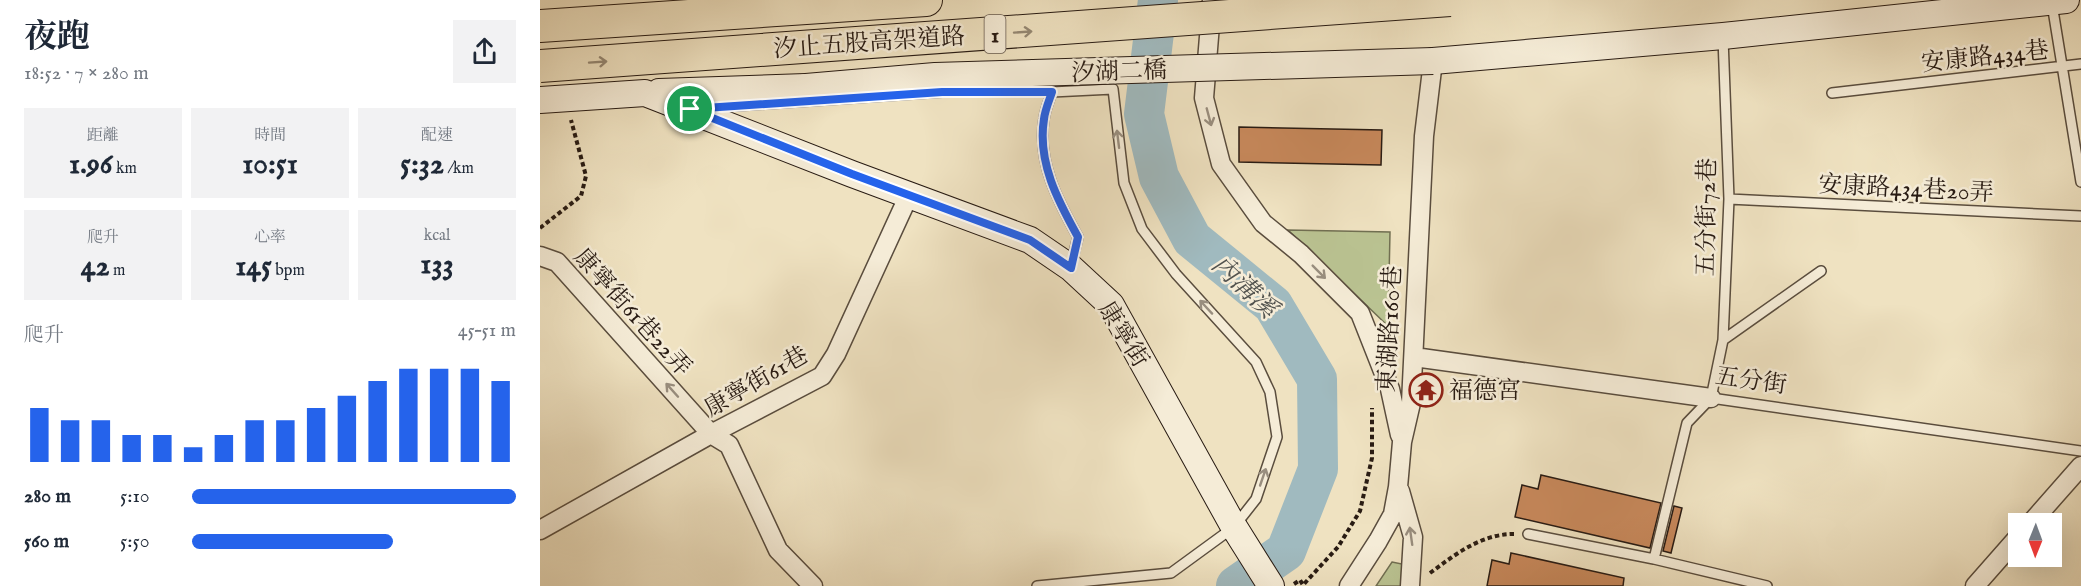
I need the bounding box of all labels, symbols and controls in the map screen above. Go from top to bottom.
road number: 1 [984,15,1006,53]
text: 夜跑 [24,17,90,59]
button: share [453,20,516,83]
street label: 汐止五股高架道路 [772,21,966,66]
one-way arrow [1013,26,1033,37]
street label: 安康路434巷 [1920,35,2051,80]
street label: 汐湖二橋 [1071,55,1168,90]
one-way arrow [588,56,608,67]
text: 18:52 · 7 × 280 m [24,61,149,86]
pin [664,83,715,134]
icon: arrive [673,92,706,125]
one-way arrow [1204,108,1215,127]
text: 距離 [87,126,119,146]
text: 時間 [254,126,286,146]
text: 配速 [421,126,453,146]
one-way arrow [1113,130,1124,150]
text: 1.96 [69,146,112,184]
text: 10:51 [242,146,298,184]
text: 5:32 [400,146,444,184]
street label: 五分街72巷 [1691,158,1724,277]
text: km [112,159,137,179]
text: /km [444,159,474,179]
street label: 安康路434巷20弄 [1817,169,1994,210]
text: kcal [424,226,450,246]
text: 爬升 [87,228,119,248]
text: 心率 [254,228,286,248]
street label: 康寧街61巷22弄 [566,243,697,383]
text: 133 [420,246,454,284]
text: 42 [81,248,109,286]
text: 145 [235,248,272,286]
water label: 內溝溪 [1204,248,1286,328]
text: m [109,261,125,281]
text: bpm [272,261,305,281]
one-way arrow [1312,265,1326,280]
street label: 東湖路160巷 [1372,265,1409,393]
street label: 康寧街 [1091,296,1155,374]
one-way arrow [1200,300,1214,315]
text: 45–51 m [458,318,516,343]
text: 爬升 [24,323,64,348]
street label: 康寧街61巷 [699,340,814,424]
street label: 五分街 [1713,361,1789,402]
temple icon: 福德宮 [1408,372,1444,408]
place label: 福德宮 [1449,376,1521,407]
one-way arrow [665,383,679,398]
one-way arrow [1259,468,1270,487]
text: 280 m [24,484,71,509]
text: 5:10 [120,484,150,509]
north arrow [2008,513,2062,567]
map controls [2008,513,2062,567]
one-way arrow [1406,526,1417,546]
text: 560 m [24,529,69,554]
text: 5:50 [120,529,150,554]

